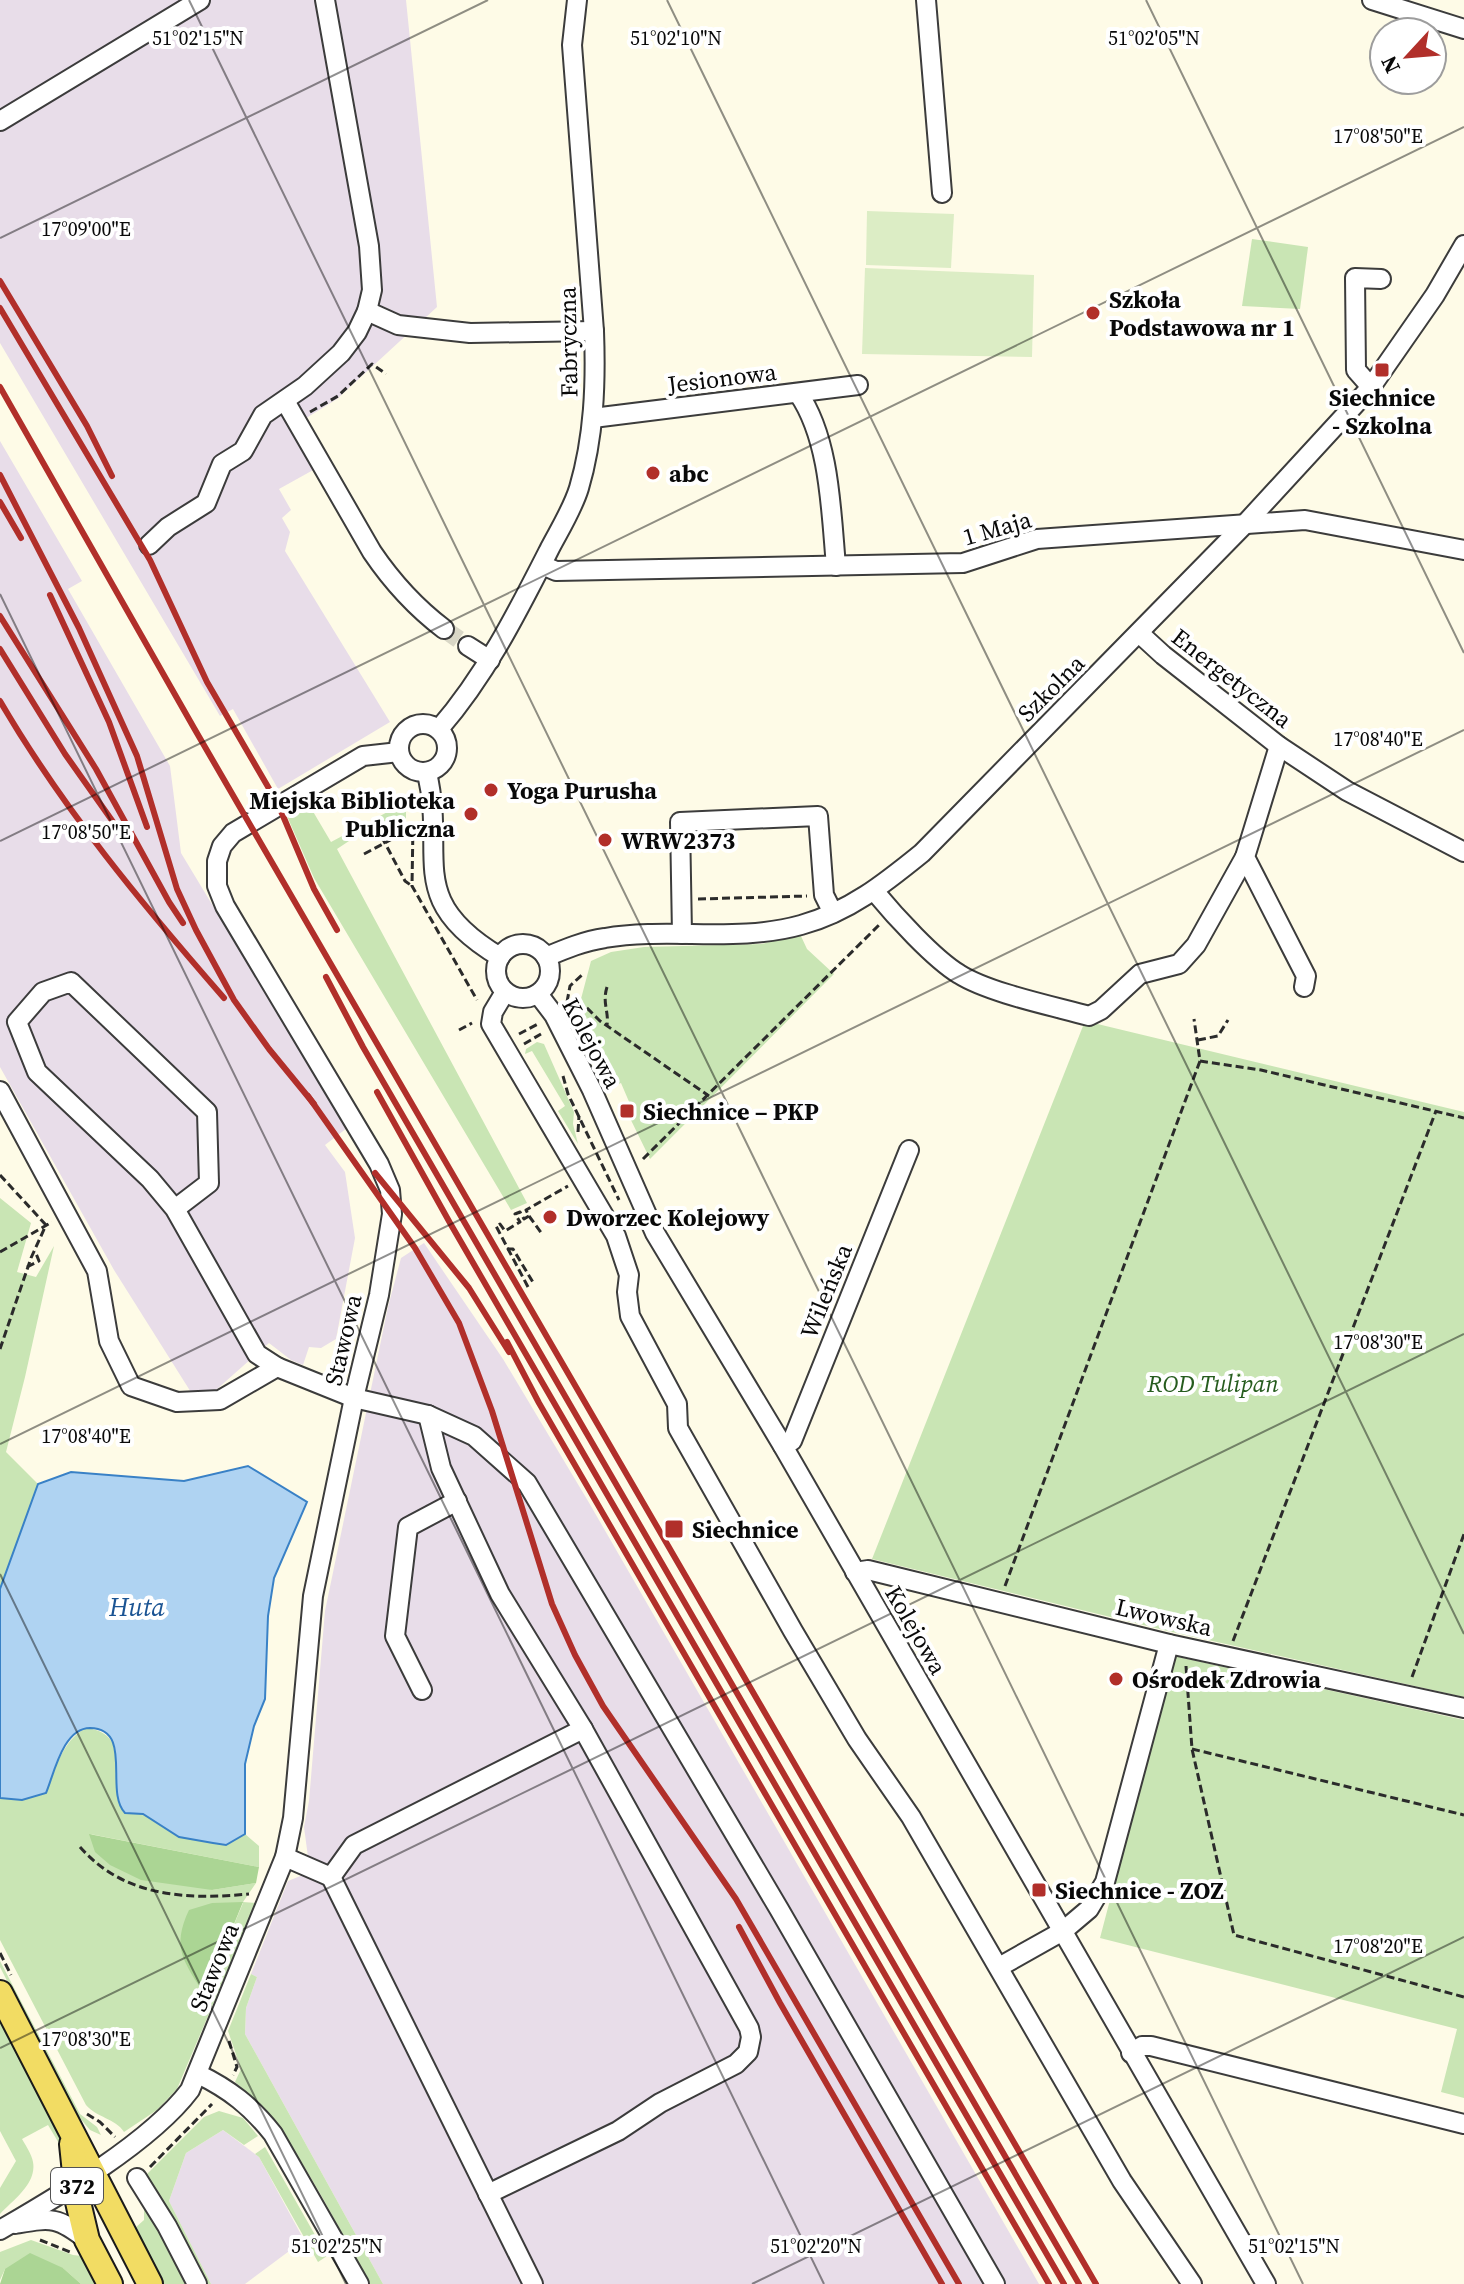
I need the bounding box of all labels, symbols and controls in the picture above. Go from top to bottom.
north arrow [1368,16,1448,96]
text: 51°02'15"N [152,24,244,52]
text: 51°02'10"N [630,24,722,52]
text: 51°02'05"N [1108,24,1200,52]
text: N [1373,51,1407,79]
text: 17°08'50"E [1333,122,1423,150]
text: 17°09'00"E [41,215,131,243]
place label: Szkoła Podstawowa nr 1 [1109,283,1295,344]
street label: Fabryczna [551,286,585,398]
marker: Szkoła Podstawowa nr 1 [1084,304,1102,322]
street label: Jesionowa [665,355,779,401]
marker: Siechnice - Szkolna [1373,361,1391,379]
place label: Siechnice - Szkolna [1329,381,1435,442]
place label: abc [669,457,709,490]
marker: abc [644,464,662,482]
street label: 1 Maja [959,502,1036,553]
street label: Energetyczna [1165,620,1300,736]
street label: Szkolna [1010,647,1092,729]
text: 17°08'40"E [1333,725,1423,753]
place label: Yoga Purusha [507,774,657,807]
marker: Yoga Purusha [482,781,500,799]
place label: Miejska Biblioteka Publiczna [249,784,455,845]
marker: Miejska Biblioteka Publiczna [462,805,480,823]
text: 17°08'50"E [41,818,131,846]
place label: WRW2373 [621,824,735,857]
marker: WRW2373 [596,831,614,849]
street label: Kolejowa [554,992,630,1095]
place label: Siechnice – PKP [643,1095,819,1128]
marker: Siechnice – PKP [618,1102,636,1120]
place label: Dworzec Kolejowy [566,1201,769,1234]
marker: Dworzec Kolejowy [541,1208,559,1226]
street label: Wileńska [792,1238,860,1343]
street label: Stawowa [316,1290,370,1389]
text: 17°08'30"E [1333,1328,1423,1356]
park label: ROD Tulipan [1146,1367,1279,1400]
text: 17°08'40"E [41,1422,131,1450]
place label: Siechnice [692,1513,799,1546]
marker: Siechnice [663,1518,685,1540]
street label: Kolejowa [877,1579,955,1681]
water label: Huta [108,1589,165,1625]
street label: Lwowska [1113,1590,1216,1644]
place label: Ośrodek Zdrowia [1132,1663,1321,1696]
marker: Ośrodek Zdrowia [1107,1670,1125,1688]
place label: Siechnice - ZOZ [1055,1874,1224,1907]
marker: Siechnice - ZOZ [1030,1881,1048,1899]
street label: Stawowa [181,1917,247,2016]
text: 17°08'20"E [1333,1932,1423,1960]
text: 17°08'30"E [41,2025,131,2053]
road number: 372 [51,2168,103,2204]
text: 51°02'25"N [291,2232,383,2260]
text: 51°02'20"N [770,2232,862,2260]
text: 51°02'15"N [1248,2232,1340,2260]

